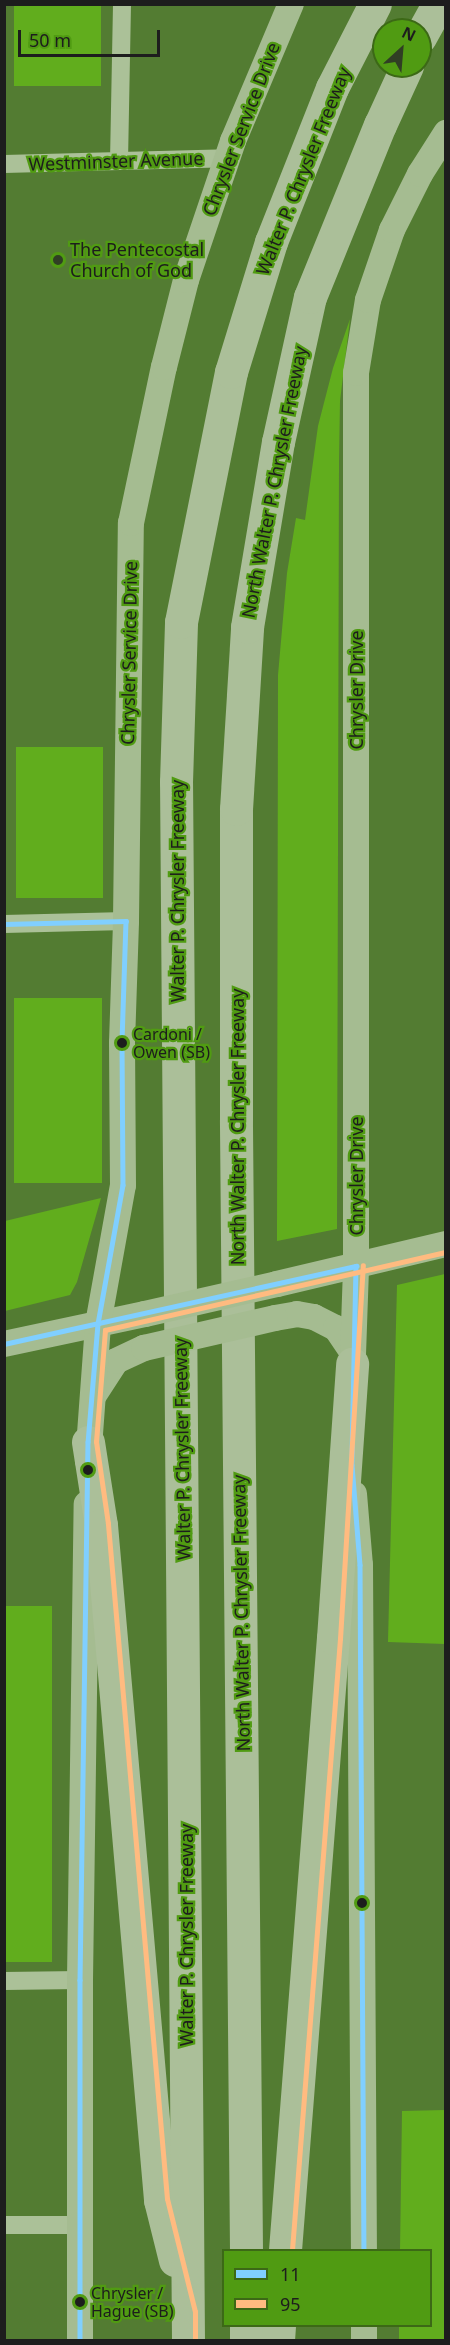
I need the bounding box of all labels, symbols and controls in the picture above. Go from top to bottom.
scale bar [21,18,164,56]
north arrow [372,18,432,78]
text: N [398,21,420,46]
text: 50 m [29,28,71,52]
street label: Chrysler Service Drive [198,39,284,219]
street label: Walter P. Chrysler Freeway [251,64,355,278]
street label: Westminster Avenue [28,147,204,175]
place label: The Pentecostal Church of God [70,239,204,282]
marker: The Pentecostal Church of God [51,253,65,267]
street label: North Walter P. Chrysler Freeway [237,344,311,620]
street label: Chrysler Service Drive [117,561,141,745]
street label: Chrysler Drive [345,630,367,750]
street label: Walter P. Chrysler Freeway [166,780,188,1002]
street label: North Walter P. Chrysler Freeway [226,989,248,1265]
place label: Cardoni / Owen (SB) [133,1024,210,1062]
marker: Cardoni / Owen (SB) [116,1037,128,1049]
street label: Chrysler Drive [345,1116,367,1236]
street label: Walter P. Chrysler Freeway [169,1338,195,1560]
unlabelled marker [82,1464,94,1476]
street label: North Walter P. Chrysler Freeway [228,1474,254,1752]
street label: Walter P. Chrysler Freeway [175,1824,197,2046]
unlabelled marker [356,1897,368,1909]
legend [222,2249,432,2327]
text: 11 [280,2262,301,2286]
place label: Chrysler / Hague (SB) [91,2283,174,2321]
text: 95 [280,2292,301,2316]
marker: Chrysler / Hague (SB) [74,2296,86,2308]

